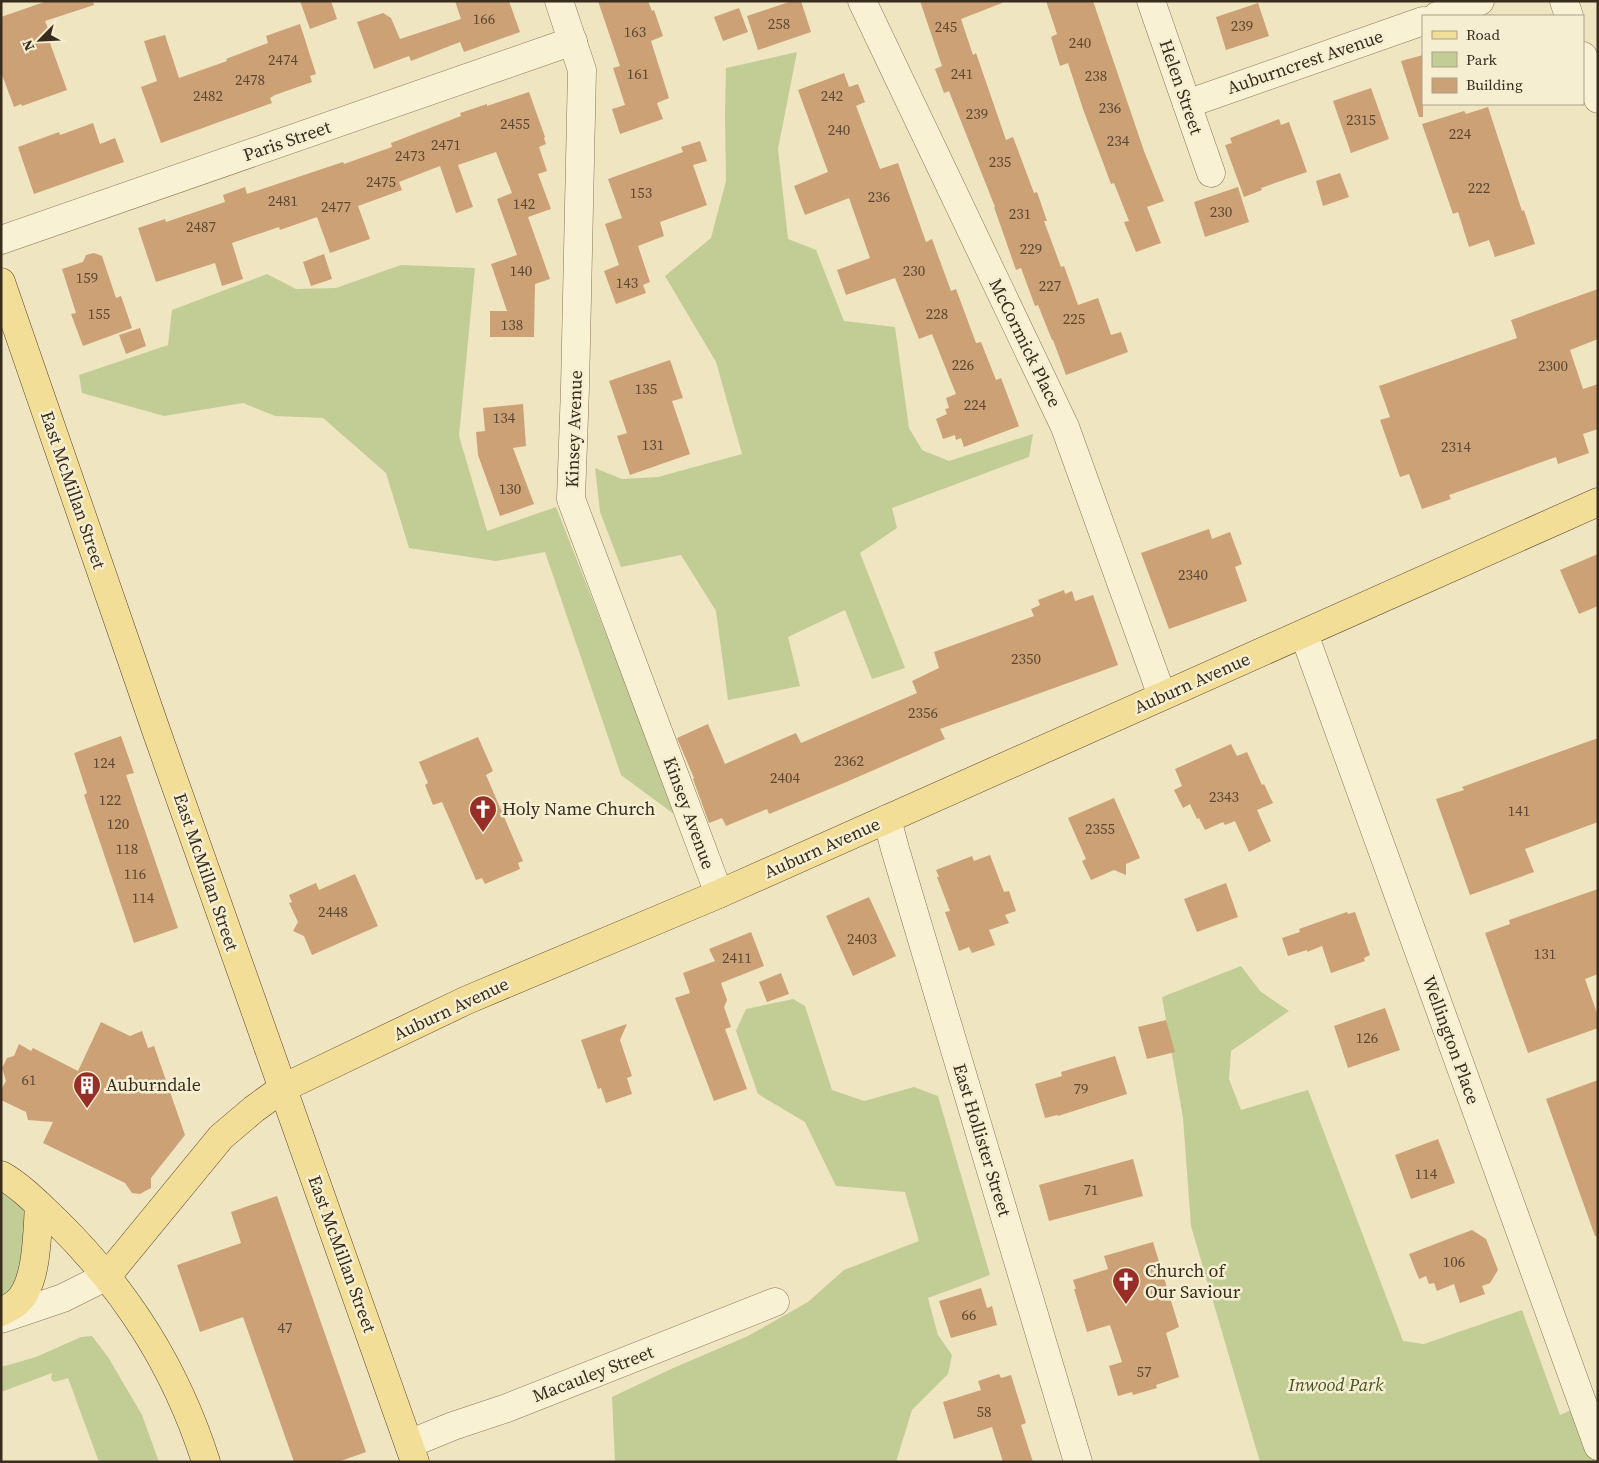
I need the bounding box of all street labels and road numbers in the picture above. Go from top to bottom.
street label: Auburncrest Avenue [1223,23,1386,100]
street label: Helen Street [1154,36,1209,138]
street label: Paris Street [240,114,334,167]
street label: McCormick Place [983,274,1068,411]
street label: Kinsey Avenue [559,370,588,488]
street label: East McMillan Street [35,408,112,572]
street label: Auburn Avenue [1130,646,1254,719]
street label: Kinsey Avenue [658,753,721,872]
street label: East McMillan Street [168,790,245,954]
street label: Auburn Avenue [760,811,884,884]
street label: Auburn Avenue [389,971,513,1046]
street label: Wellington Place [1417,972,1486,1108]
street label: East Hollister Street [947,1060,1018,1220]
street label: East McMillan Street [302,1172,383,1336]
street label: Macauley Street [529,1339,657,1408]

